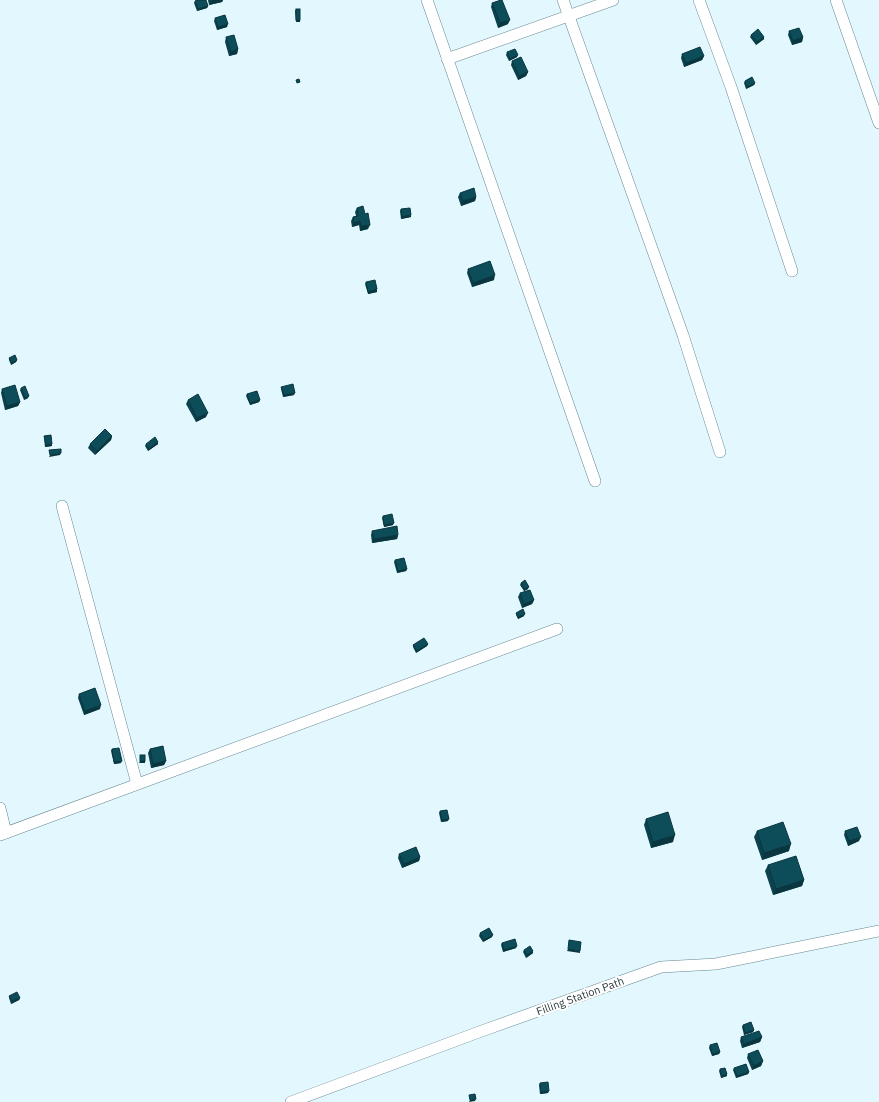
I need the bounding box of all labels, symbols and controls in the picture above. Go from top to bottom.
street label: Filling Station Path [534,974,626,1018]

